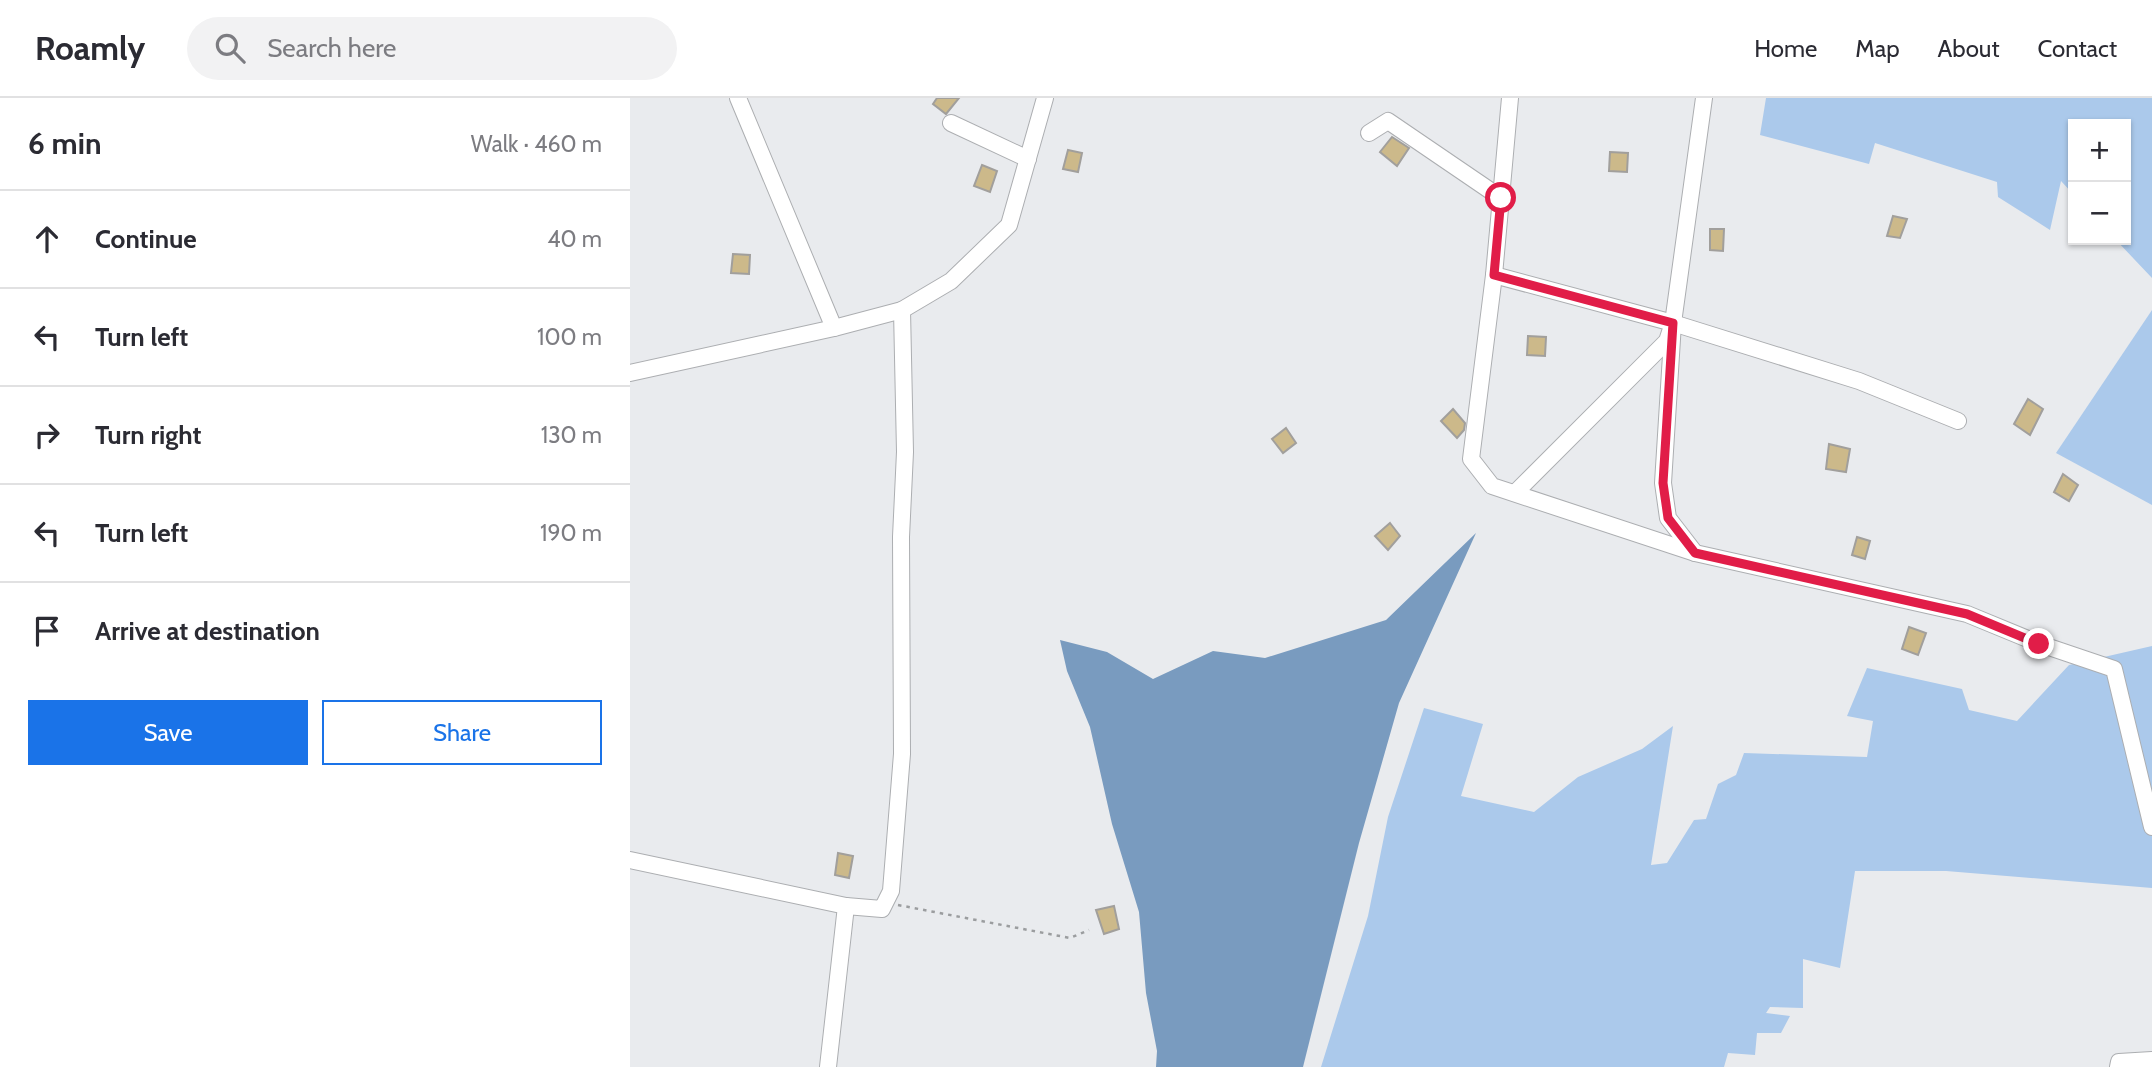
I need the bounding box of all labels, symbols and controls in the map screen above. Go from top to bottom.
search box [187,17,677,80]
text: Roamly [35,28,145,68]
icon: search [211,29,249,67]
text: Search here [267,32,396,64]
text: Home [1754,34,1817,63]
text: Map [1855,34,1900,63]
text: About [1938,34,2000,63]
text: Contact [2038,34,2117,63]
map controls [2068,119,2131,245]
button: + [2068,119,2131,182]
text: 6 min [28,125,101,162]
text: Walk · 460 m [471,130,602,158]
route start [1485,182,1516,213]
button: − [2068,182,2131,245]
icon: ahead [28,220,66,258]
text: Continue [95,223,197,255]
text: 40 m [547,225,602,253]
icon: left [28,318,66,356]
text: Turn left [95,321,188,353]
text: 100 m [537,323,602,351]
icon: right [28,416,66,454]
text: Turn right [95,419,201,451]
text: 130 m [541,421,602,449]
icon: left [28,514,66,552]
text: Turn left [95,517,188,549]
text: 190 m [540,519,602,547]
icon: arrive [28,612,66,650]
text: Arrive at destination [95,615,320,647]
route end [2023,628,2054,659]
button: Save [28,700,308,765]
button: Share [322,700,602,765]

